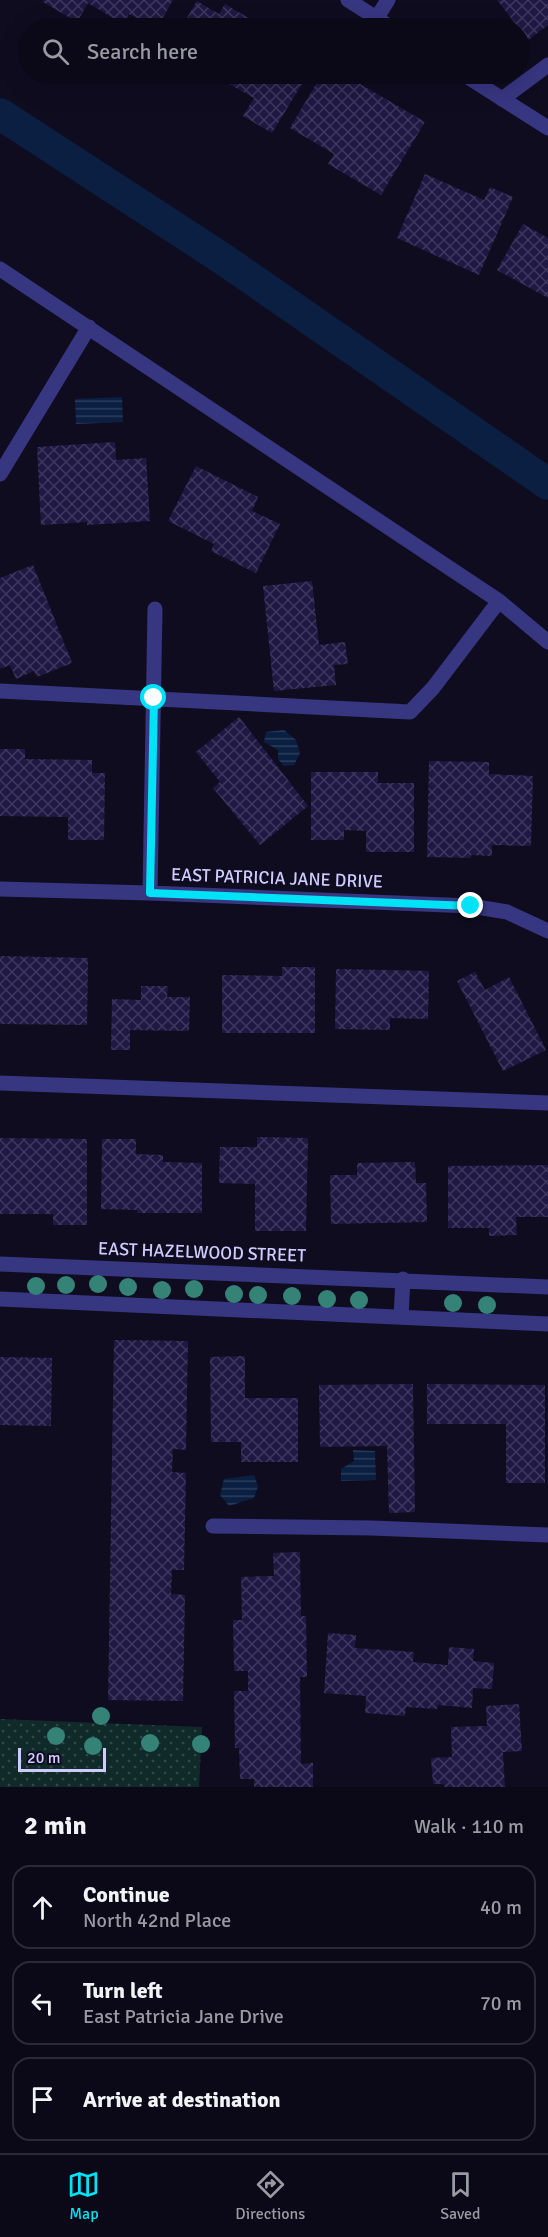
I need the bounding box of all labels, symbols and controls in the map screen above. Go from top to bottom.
search box [18,18,530,84]
icon: search [39,35,72,68]
text: Search here [87,38,198,65]
route start [140,684,166,710]
street label: EAST PATRICIA JANE DRIVE [171,863,383,893]
route end [457,892,483,918]
street label: EAST HAZELWOOD STREET [98,1237,307,1267]
scale bar [18,1745,106,1772]
text: 20 m [27,1748,61,1768]
text: 2 min [24,1810,87,1842]
text: Walk · 110 m [414,1814,524,1839]
text: Continue [83,1881,170,1908]
icon: ahead [26,1891,59,1924]
text: 40 m [480,1895,522,1920]
text: North 42nd Place [83,1908,231,1933]
text: Turn left [83,1977,163,2004]
icon: left [26,1987,59,2020]
text: 70 m [480,1991,522,2016]
text: East Patricia Jane Drive [83,2004,284,2029]
icon: arrive [26,2083,59,2116]
text: Arrive at destination [83,2086,280,2113]
tab: Map [67,2168,100,2224]
tab: Directions [235,2168,305,2224]
tab: Saved [440,2168,481,2224]

